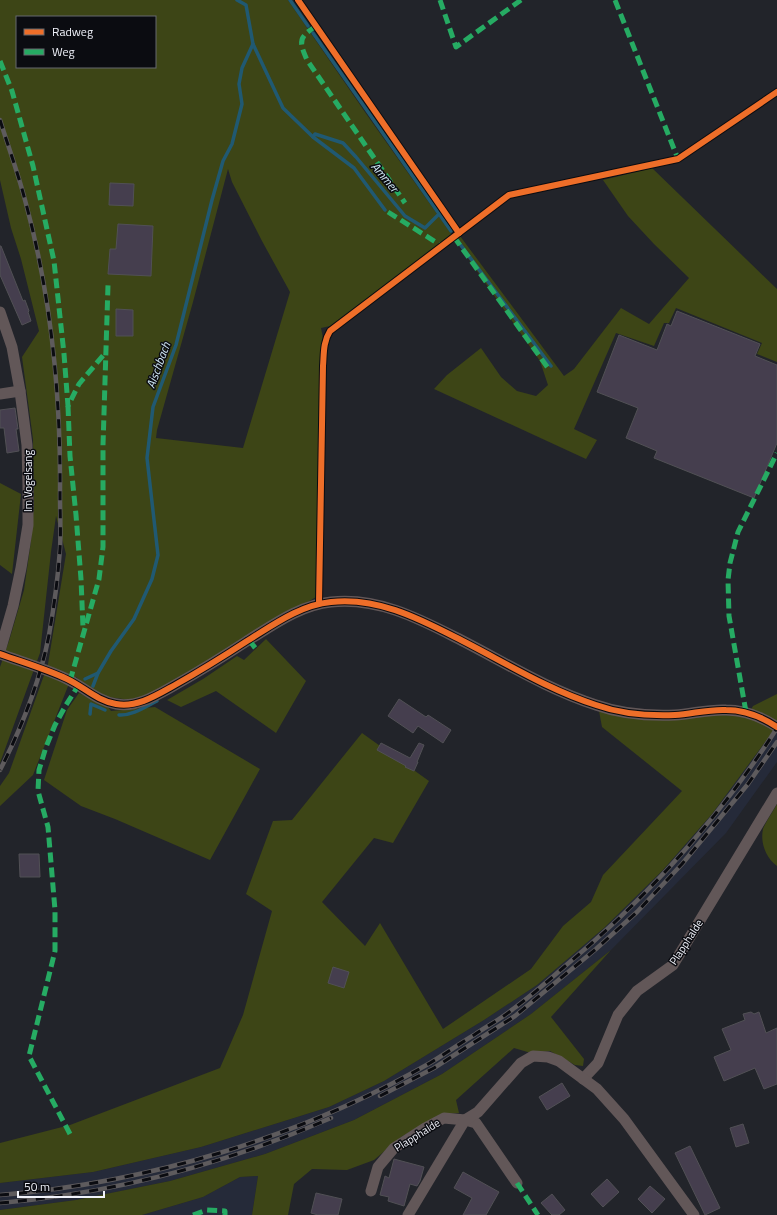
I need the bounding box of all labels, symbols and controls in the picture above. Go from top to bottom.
legend [16,16,156,68]
text: Radweg [52,22,93,41]
text: Weg [52,42,75,61]
water label: Ammer [367,158,405,198]
water label: Aischbach [141,338,175,391]
street label: Im Vogelsang [20,450,36,512]
street label: Plapphalde [665,916,707,968]
street label: Plapphalde [391,1114,443,1155]
scale bar [18,1173,104,1199]
text: 50 m [24,1177,50,1196]

